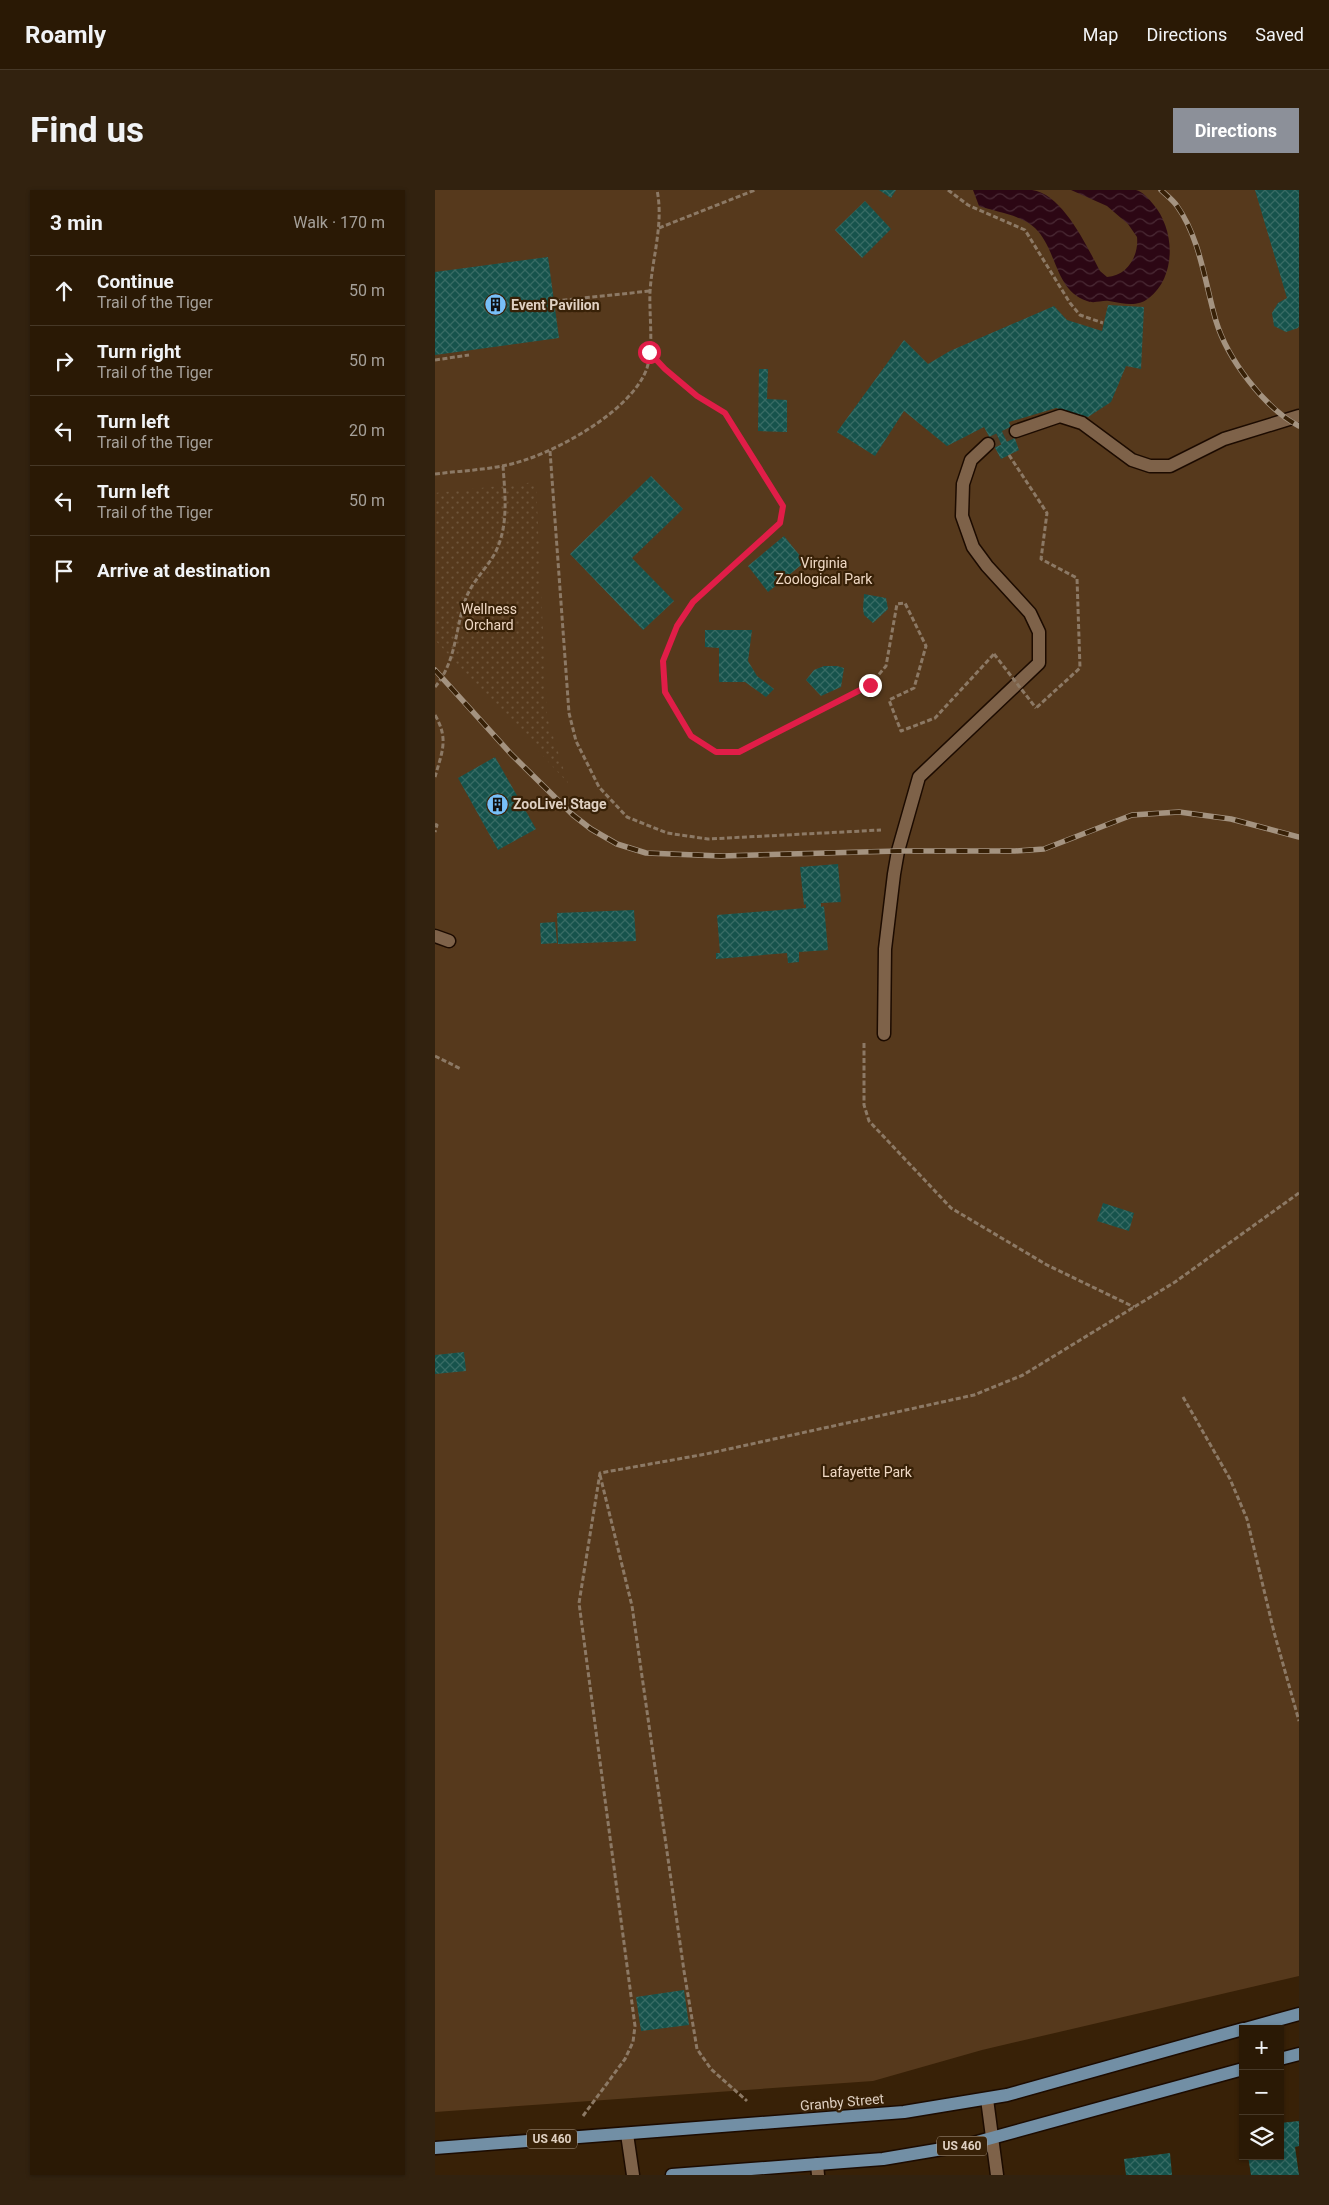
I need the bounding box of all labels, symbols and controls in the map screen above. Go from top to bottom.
text: Roamly [25,21,106,49]
text: Map [1083,24,1118,45]
text: Directions [1146,24,1227,45]
text: Saved [1255,24,1304,45]
button: Directions [1173,108,1299,153]
text: Find us [30,110,144,151]
text: 3 min [50,211,103,235]
text: Walk · 170 m [293,213,385,232]
text: Continue [97,270,174,293]
icon: ahead [50,277,78,305]
text: 50 m [349,281,385,300]
text: Trail of the Tiger [97,293,213,312]
building icon: Event Pavilion [483,293,507,317]
place label: Event Pavilion [511,297,600,313]
text: Turn right [97,340,181,363]
route start [638,341,661,364]
icon: right [50,347,78,375]
text: 50 m [349,351,385,370]
text: Trail of the Tiger [97,363,213,382]
text: Turn left [97,410,170,433]
icon: left [50,417,78,445]
text: 20 m [349,421,385,440]
text: Trail of the Tiger [97,433,213,452]
text: Turn left [97,480,170,503]
icon: left [50,487,78,515]
text: 50 m [349,491,385,510]
text: Trail of the Tiger [97,503,213,522]
park label: Virginia Zoological Park [776,555,873,587]
icon: arrive [50,557,78,585]
text: Arrive at destination [97,559,270,582]
park label: Wellness Orchard [461,601,517,633]
route end [859,674,882,697]
building icon: ZooLive! Stage [485,792,509,816]
place label: ZooLive! Stage [513,796,607,812]
park label: Lafayette Park [822,1464,913,1480]
map controls [1239,2025,1284,2160]
button: + [1239,2025,1284,2070]
button: − [1239,2070,1284,2115]
street label: Granby Street [799,2090,885,2114]
button: layers [1239,2115,1284,2160]
road number: US 460 [527,2130,577,2148]
road number: US 460 [937,2136,987,2155]

